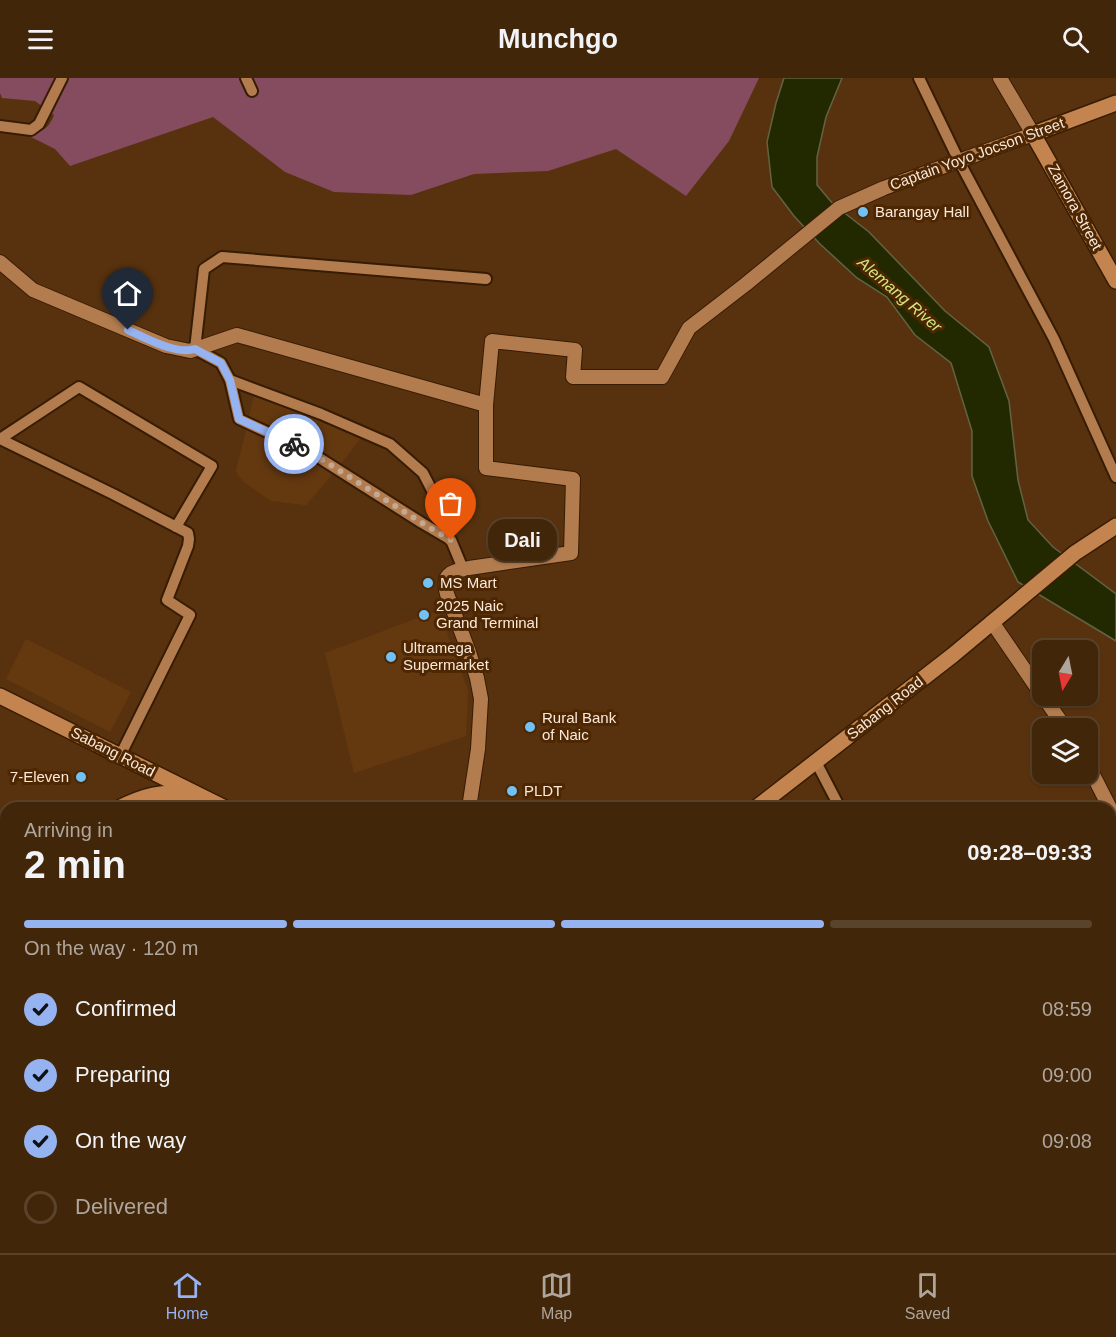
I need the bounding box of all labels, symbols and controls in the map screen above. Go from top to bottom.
icon: menu [24,23,57,56]
icon: search [1059,23,1092,56]
text: Munchgo [498,24,618,54]
street label: Captain Yoyo Jocson Street [887,114,1067,193]
street label: Zamora Street [1045,161,1107,254]
place label: Barangay Hall [875,203,969,220]
marker: Barangay Hall [856,205,870,219]
water label: Alemang River [854,253,945,336]
pin [102,268,153,330]
icon: home [111,277,144,310]
courier [264,414,324,474]
icon: bike [278,428,311,461]
pin [425,478,476,540]
icon: bag [434,487,467,520]
callout: Dali [487,519,556,561]
text: Dali [504,529,541,551]
place label: MS Mart [440,574,498,591]
marker: MS Mart [421,576,435,590]
place label: 2025 Naic Grand Terminal [436,597,538,631]
marker: 2025 Naic Grand Terminal [417,608,431,622]
place label: Ultramega Supermarket [403,639,490,673]
north arrow [1032,640,1098,706]
map controls [1032,640,1098,784]
marker: Ultramega Supermarket [384,650,398,664]
street label: Sabang Road [843,673,926,743]
place label: Rural Bank of Naic [542,709,617,743]
button: layers [1032,718,1098,784]
marker: Rural Bank of Naic [523,720,537,734]
street label: Sabang Road [68,723,158,780]
place label: 7-Eleven [10,768,69,785]
marker: 7-Eleven [74,770,88,784]
place label: PLDT [524,782,562,799]
marker: PLDT [505,784,519,798]
text: Arriving in [24,819,113,841]
text: 09:28–09:33 [967,840,1092,865]
text: 2 min [24,843,126,886]
text: On the way · 120 m [24,937,199,959]
icon: check [24,993,57,1026]
text: Confirmed [75,996,176,1021]
text: 08:59 [1042,998,1092,1020]
icon: check [24,1059,57,1092]
text: Preparing [75,1062,170,1087]
text: 09:00 [1042,1064,1092,1086]
icon: check [24,1125,57,1158]
text: On the way [75,1128,186,1153]
text: 09:08 [1042,1130,1092,1152]
text: Delivered [75,1194,168,1219]
tab: Home [166,1269,209,1323]
tab: Map [540,1269,573,1323]
tab: Saved [905,1269,950,1323]

